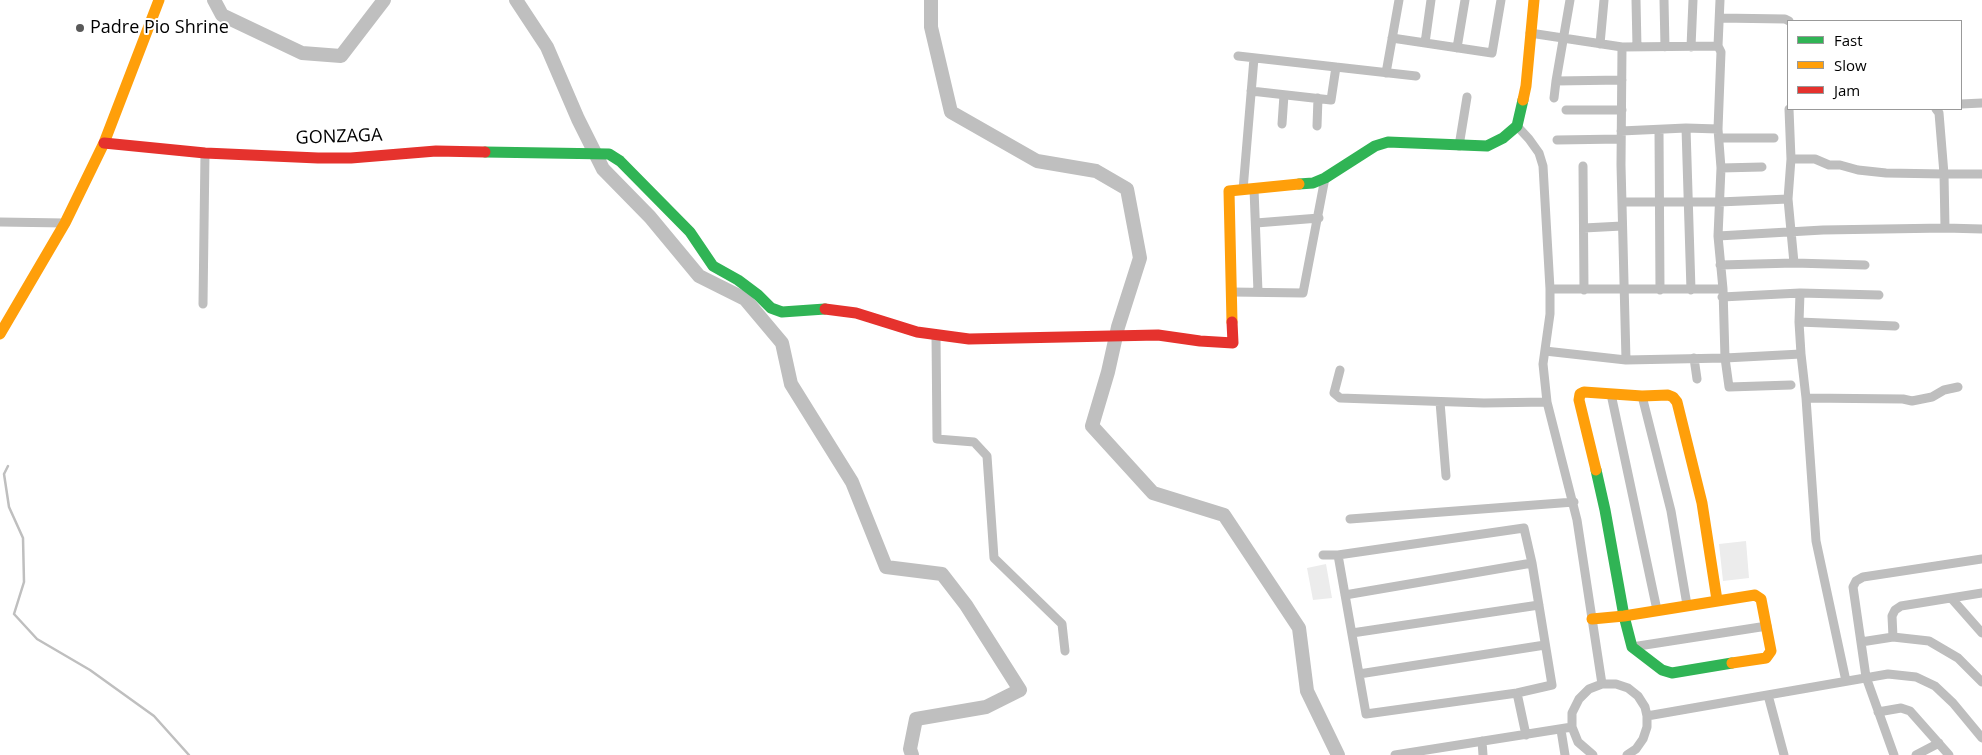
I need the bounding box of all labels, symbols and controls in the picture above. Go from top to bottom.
place label: Padre Pio Shrine [90,17,229,39]
legend [1787,20,1962,110]
marker: Padre Pio Shrine [74,22,86,34]
text: Fast [1834,30,1863,50]
text: Slow [1834,55,1867,75]
text: Jam [1834,80,1860,100]
street label: GONZAGA [295,125,383,149]

